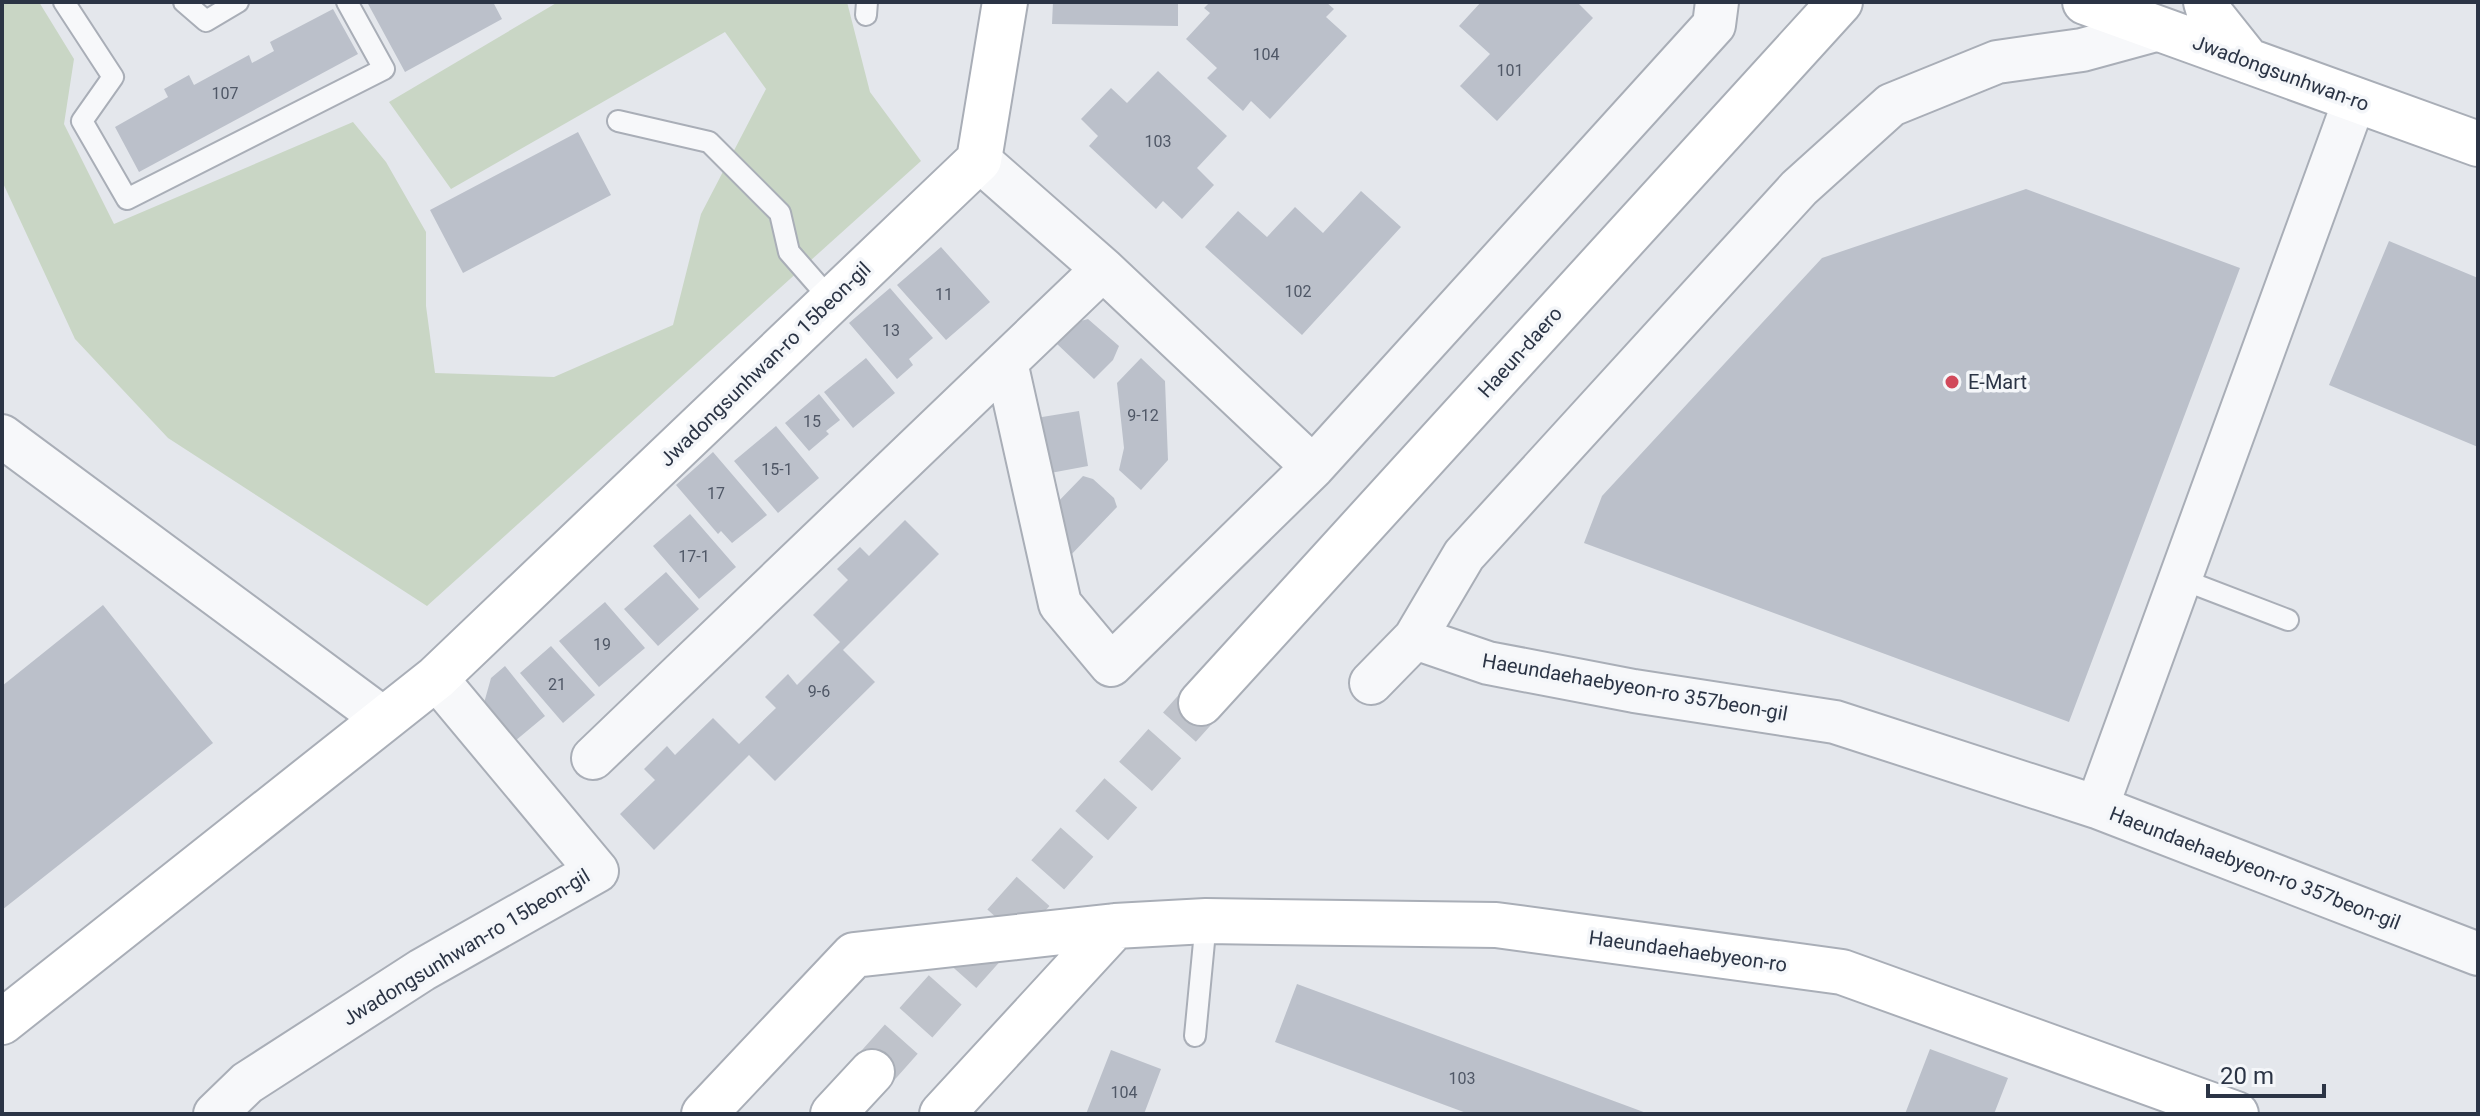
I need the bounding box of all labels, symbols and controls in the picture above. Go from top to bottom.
street label: Jwadongsunhwan-ro [2190,30,2372,116]
house number: 104 [1253,45,1279,64]
house number: 101 [1497,61,1523,80]
house number: 107 [212,84,238,103]
house number: 103 [1145,132,1171,151]
street label: Jwadongsunhwan-ro 15beon-gil [655,257,875,471]
house number: 102 [1285,282,1311,301]
house number: 11 [935,285,953,304]
street label: Haeun-daero [1473,302,1567,402]
house number: 13 [882,321,900,340]
place label: E-Mart [1968,370,2027,394]
marker: E-Mart [1943,373,1961,391]
house number: 9-12 [1127,406,1159,425]
house number: 15 [803,411,821,431]
house number: 15-1 [761,460,793,479]
house number: 17 [707,484,725,503]
house number: 17-1 [678,547,710,566]
house number: 19 [593,635,611,654]
street label: Haeundaehaebyeon-ro 357beon-gil [1480,648,1790,726]
house number: 21 [548,675,566,694]
house number: 9-6 [808,682,830,701]
street label: Haeundaehaebyeon-ro 357beon-gil [2106,801,2404,935]
street label: Jwadongsunhwan-ro 15beon-gil [338,864,594,1030]
street label: Haeundaehaebyeon-ro [1587,925,1789,977]
scale bar [2208,1048,2324,1098]
text: 20 m [2220,1062,2274,1090]
house number: 103 [1449,1069,1475,1088]
house number: 104 [1111,1083,1137,1102]

